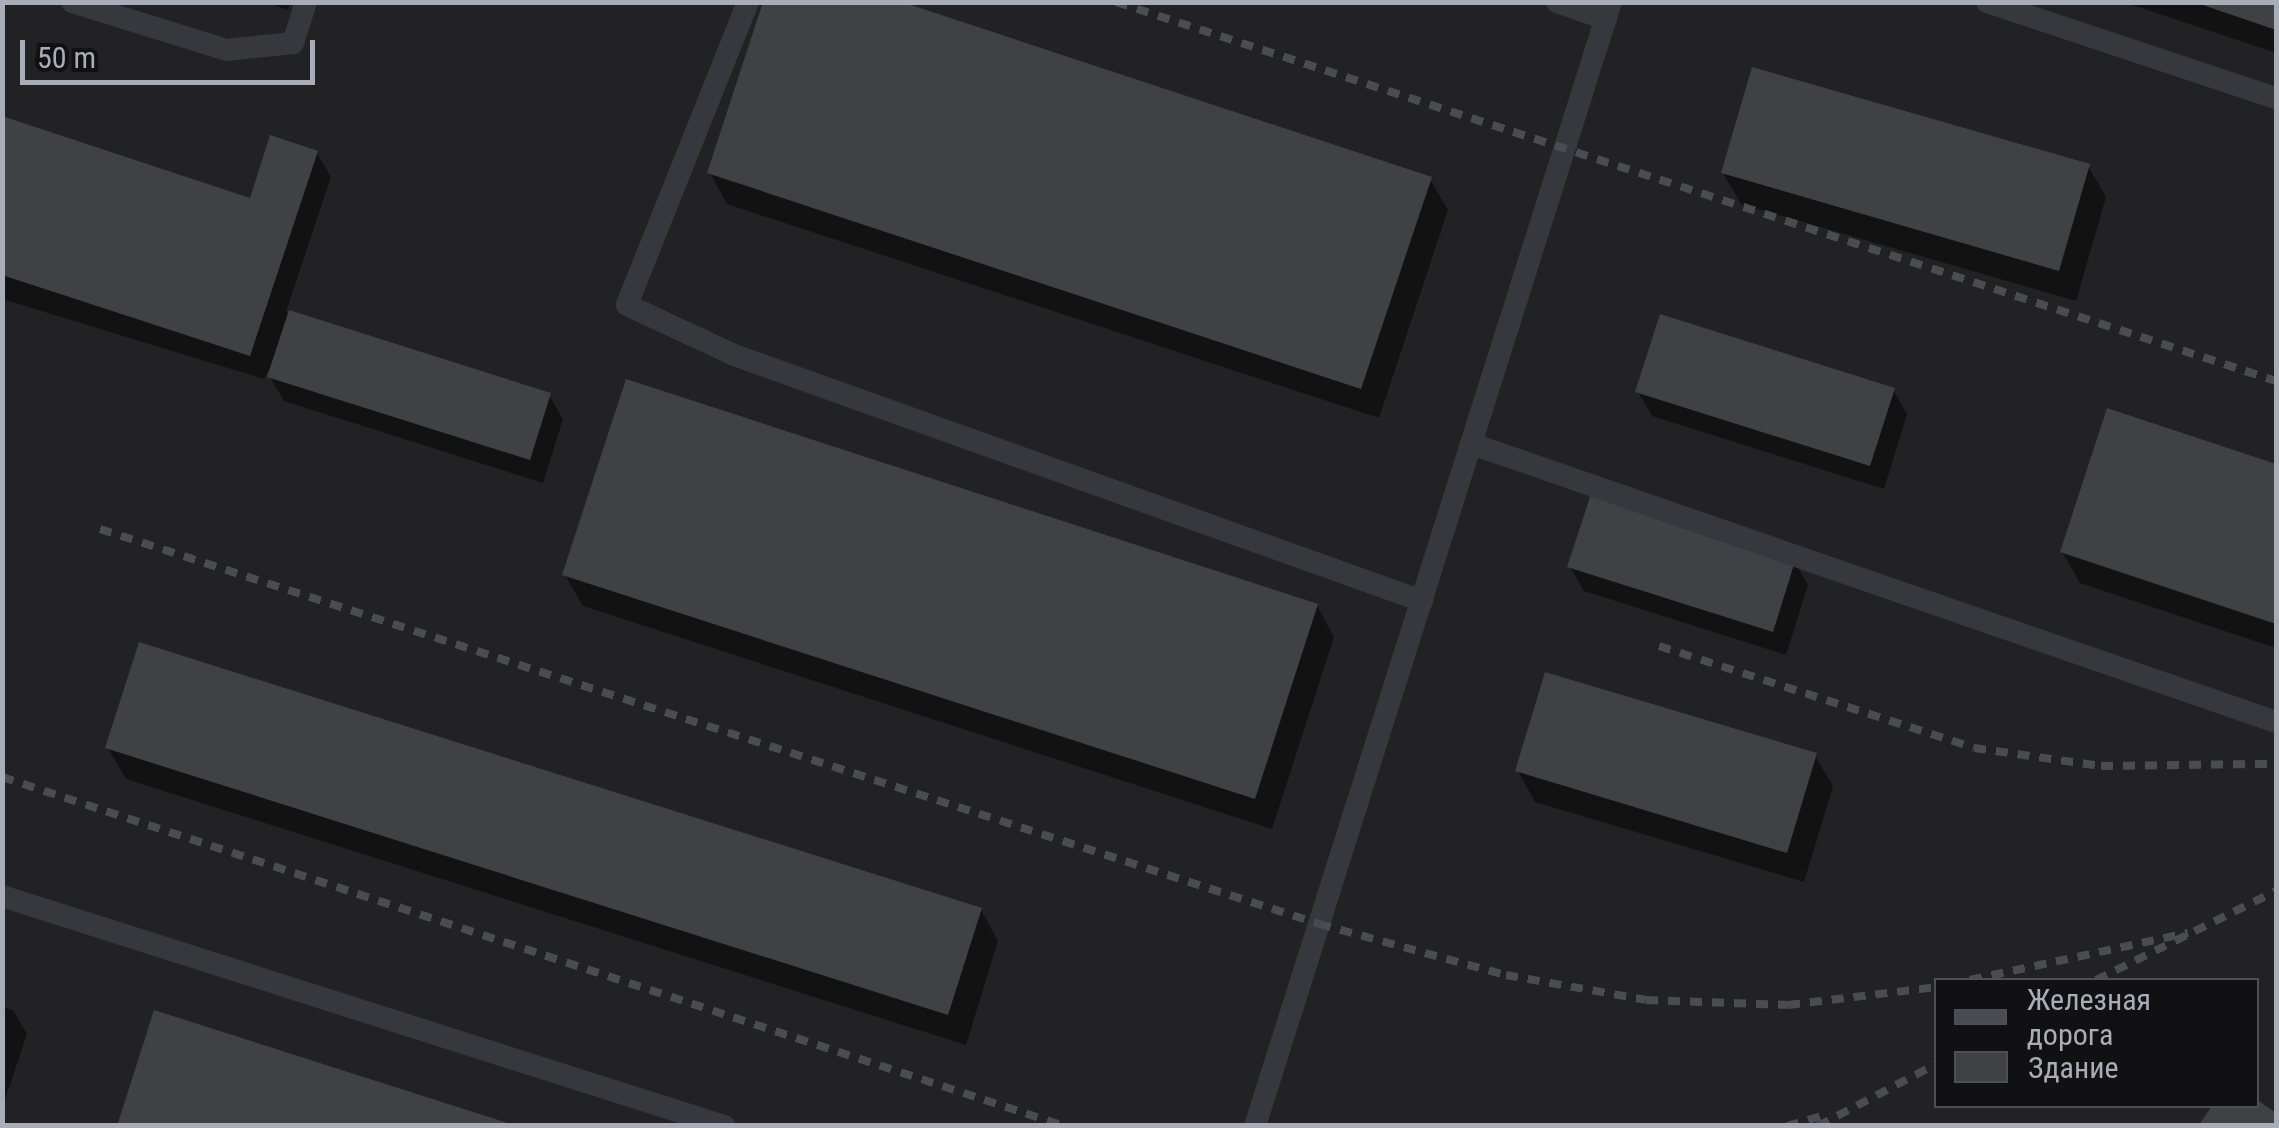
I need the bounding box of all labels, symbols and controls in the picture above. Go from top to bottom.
scale bar [25,20,320,82]
text: 50 m [37,40,96,75]
legend [1934,978,2259,1108]
text: Железная дорога [2027,982,2151,1052]
text: Здание [2028,1050,2119,1085]

